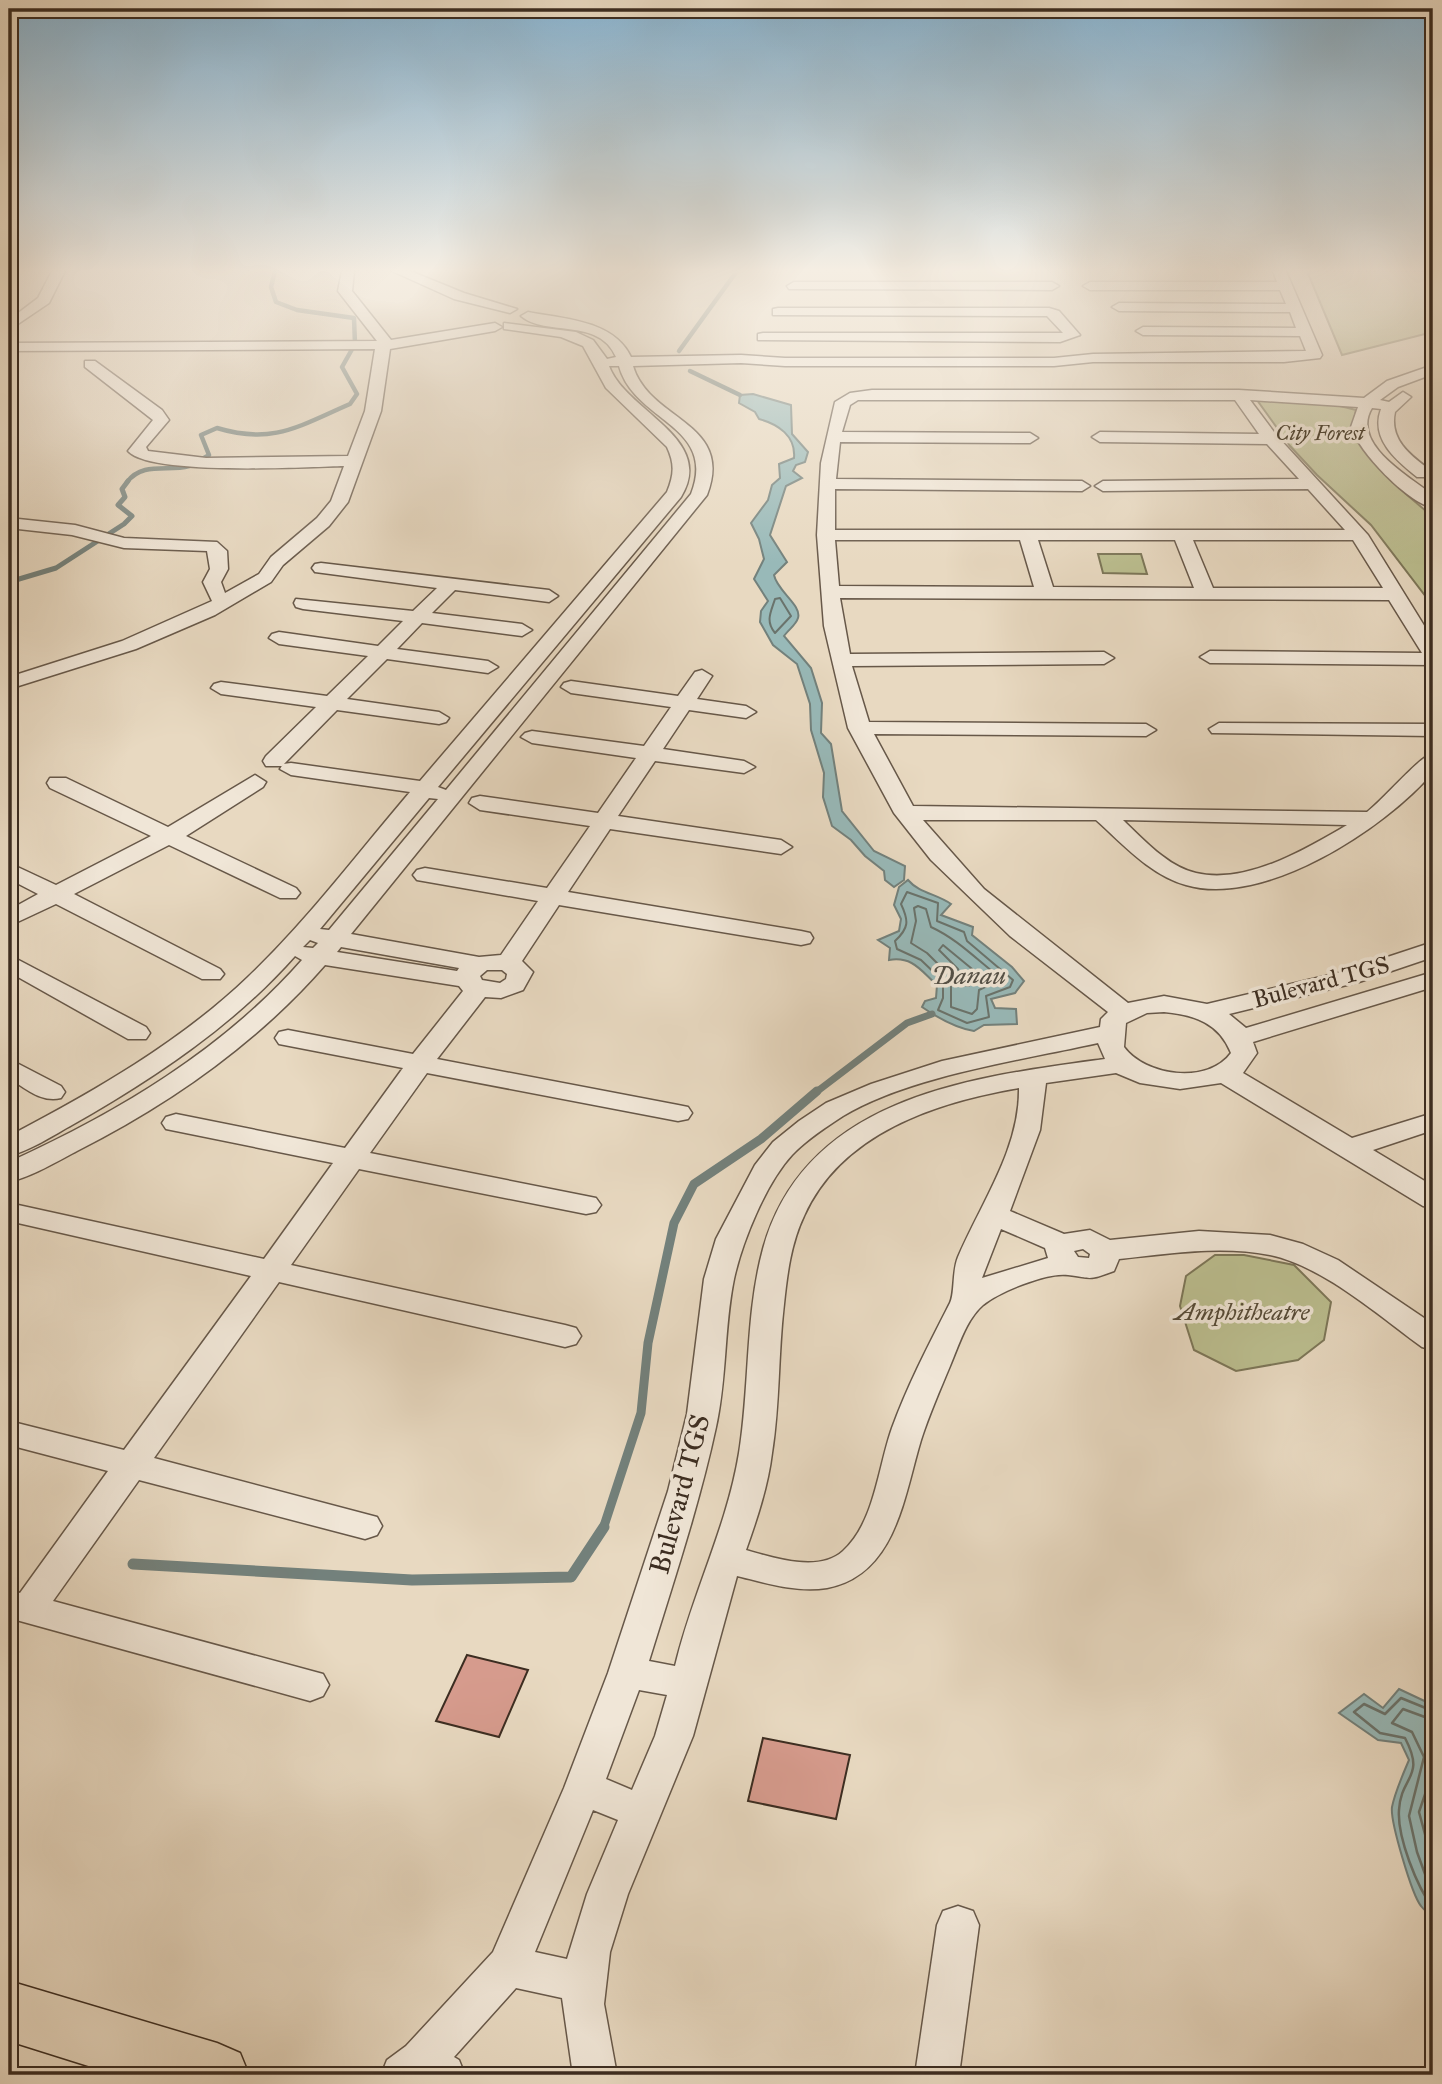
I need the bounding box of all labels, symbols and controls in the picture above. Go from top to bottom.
park label: City Forest [1276,420,1366,446]
street label: Bulevard TGS [1249,949,1393,1015]
water label: Danau [932,959,1006,991]
park label: Amphitheatre [1171,1297,1311,1327]
street label: Bulevard TGS [641,1410,718,1578]

